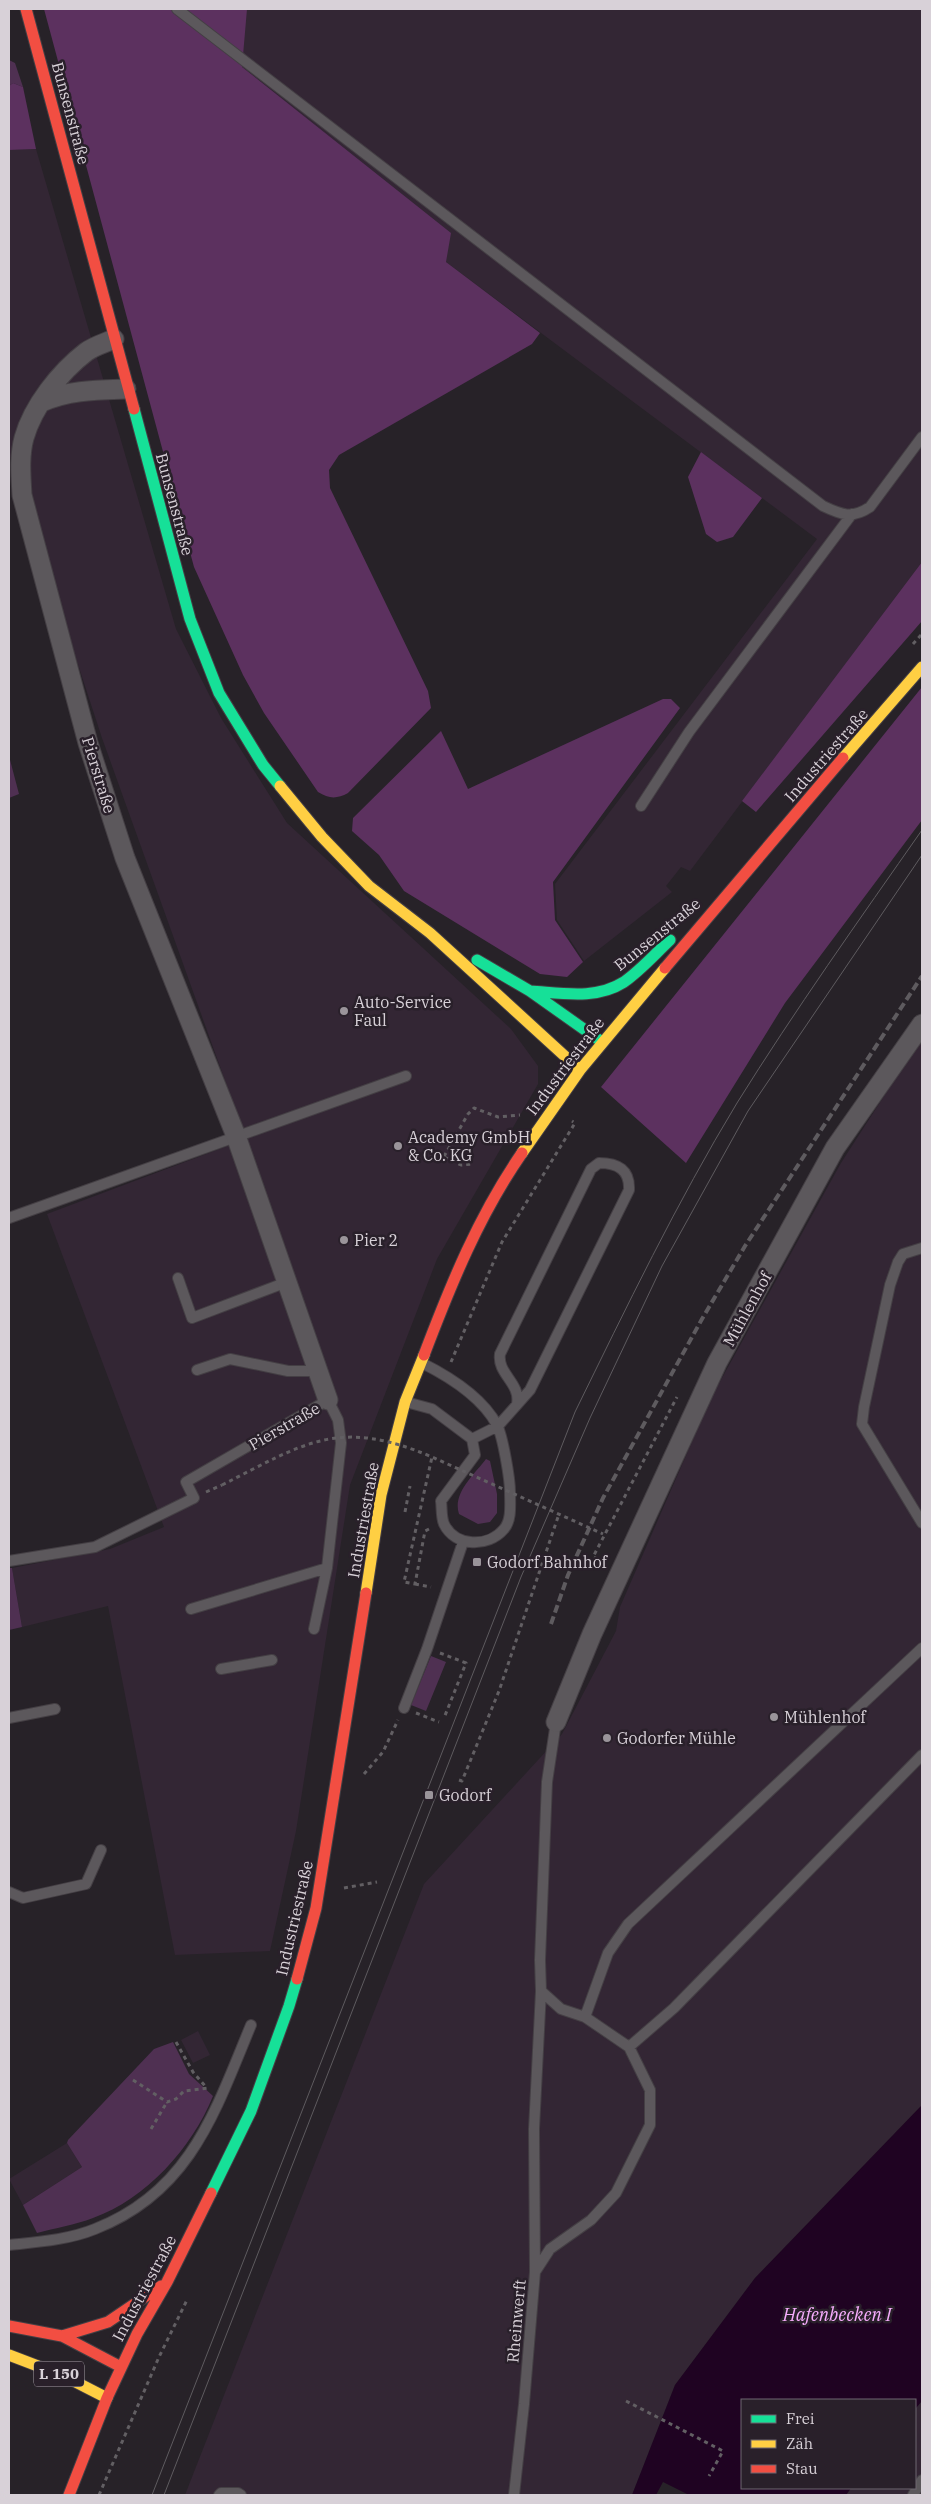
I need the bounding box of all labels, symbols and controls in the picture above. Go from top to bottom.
street label: Bunsenstraße [48,60,94,166]
street label: Bunsenstraße [152,451,198,557]
street label: Industriestraße [780,704,872,806]
street label: Pierstraße [78,734,120,816]
street label: Bunsenstraße [610,893,704,975]
place label: Auto-Service Faul [354,992,451,1030]
marker: Auto-Service Faul [338,1005,350,1017]
street label: Industriestraße [522,1013,608,1119]
place label: Academy GmbH & Co. KG [408,1127,530,1165]
marker: Academy GmbH & Co. KG [392,1140,404,1152]
place label: Pier 2 [354,1230,398,1250]
marker: Pier 2 [338,1234,350,1246]
street label: Mühlenhof [718,1267,776,1350]
street label: Pierstraße [245,1398,323,1454]
street label: Industriestraße [343,1460,383,1580]
place label: Godorf Bahnhof [487,1552,609,1572]
marker: Godorf Bahnhof [471,1556,483,1568]
place label: Mühlenhof [784,1707,867,1727]
marker: Mühlenhof [768,1711,780,1723]
place label: Godorfer Mühle [617,1728,736,1748]
marker: Godorfer Mühle [601,1732,613,1744]
place label: Godorf [439,1785,493,1805]
marker: Godorf [423,1789,435,1801]
street label: Industriestraße [271,1859,317,1977]
street label: Industriestraße [108,2231,180,2345]
street label: Rheinwerft [502,2278,530,2364]
water label: Hafenbecken I [782,2303,893,2326]
road number: L 150 [34,2362,84,2386]
legend [741,2399,916,2489]
text: Frei [786,2409,815,2428]
text: Zäh [786,2434,813,2453]
text: Stau [786,2459,818,2478]

